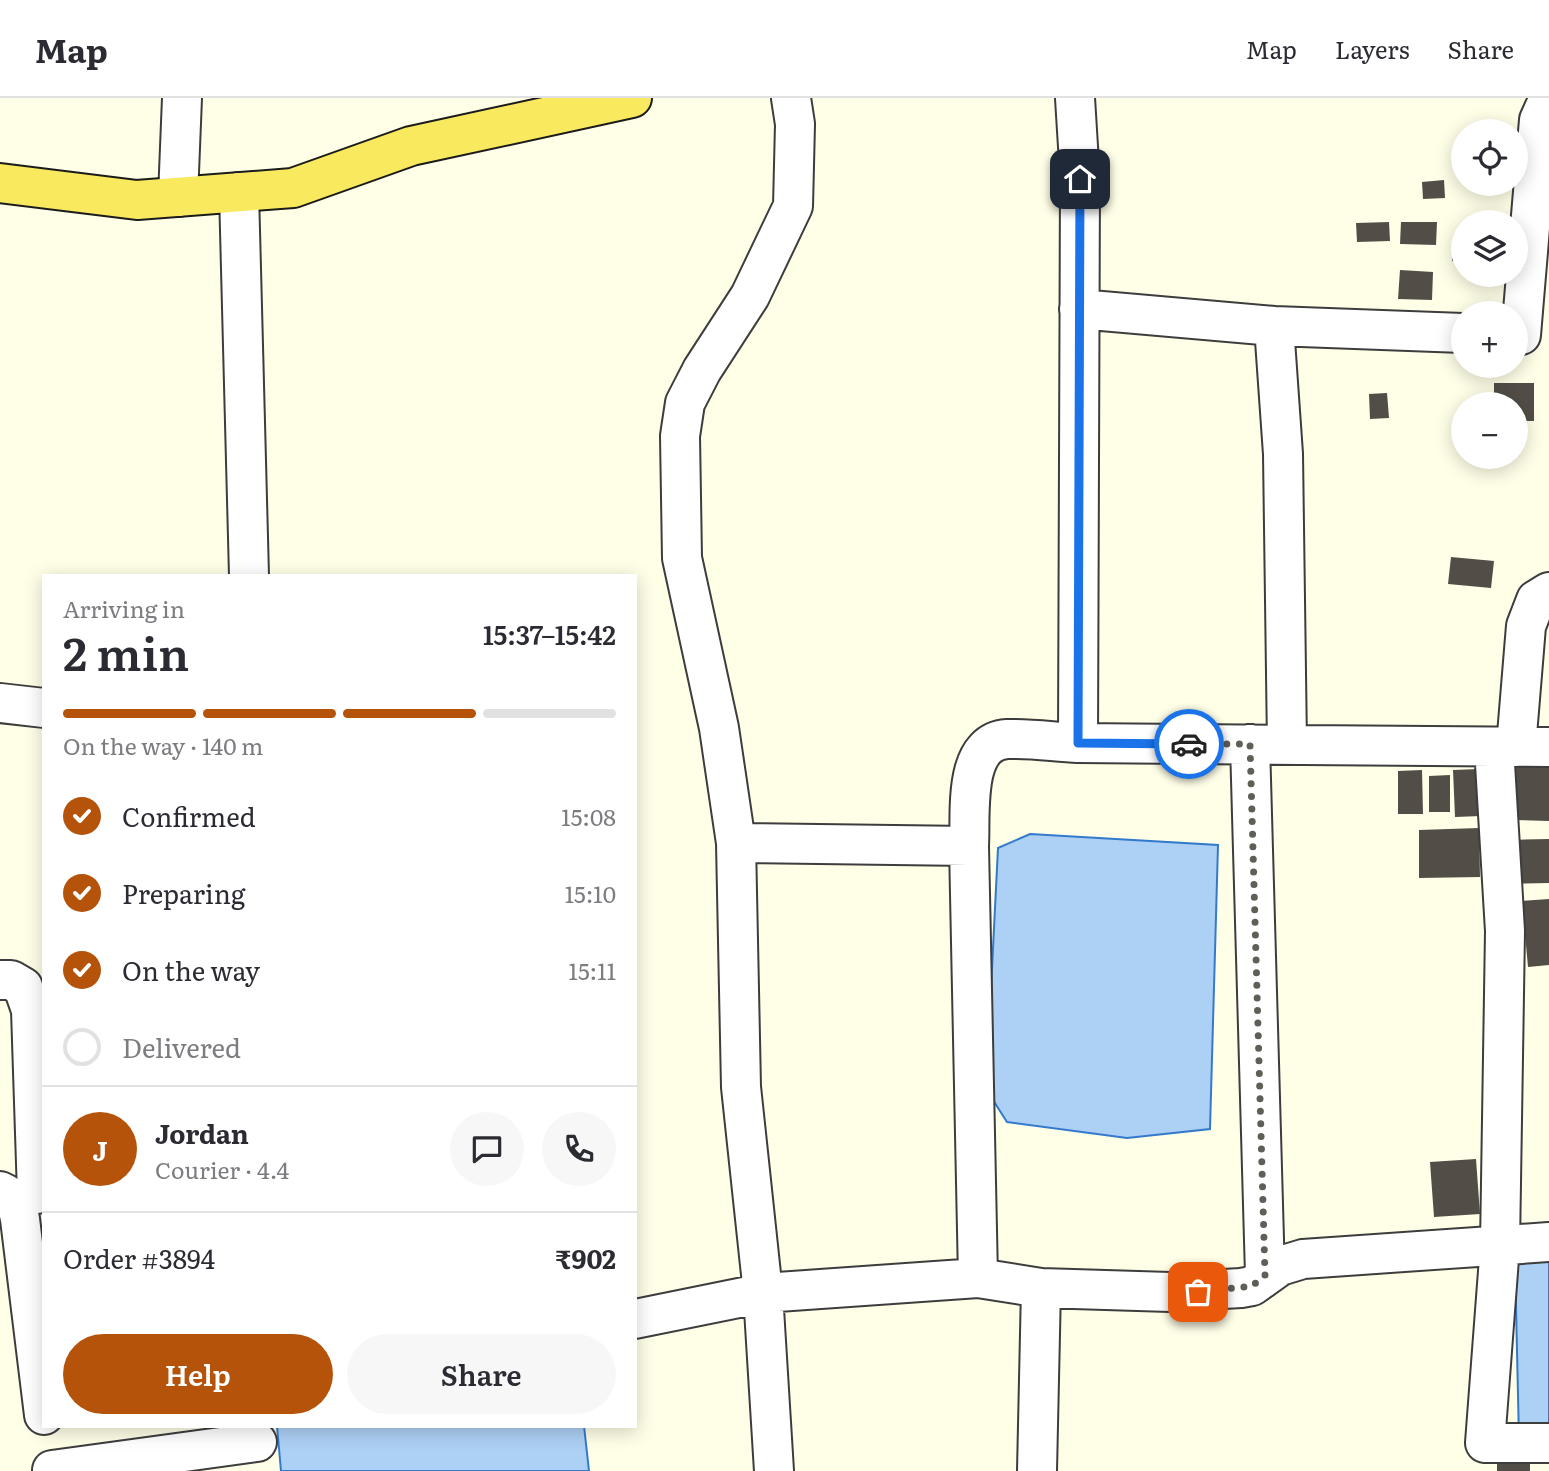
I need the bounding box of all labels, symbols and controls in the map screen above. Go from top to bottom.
text: Map [35,24,108,73]
text: Map [1246,31,1297,66]
text: Layers [1335,31,1409,66]
text: Share [1447,31,1514,66]
map controls [1451,119,1528,469]
button: locate [1451,119,1528,196]
pin [1050,149,1110,209]
icon: home [1061,160,1099,198]
button: layers [1451,210,1528,287]
button: + [1451,301,1528,378]
button: − [1451,392,1528,469]
text: Arriving in [63,591,185,625]
text: 15:37–15:42 [483,614,616,653]
text: 2 min [63,617,189,685]
courier [1154,709,1224,779]
icon: car [1170,725,1208,763]
text: On the way · 140 m [63,728,263,762]
text: Confirmed [122,796,256,835]
icon: check [63,797,101,835]
text: 15:08 [561,799,616,833]
text: Preparing [122,873,245,912]
icon: check [63,874,101,912]
text: 15:10 [565,876,616,910]
text: On the way [122,950,260,989]
icon: check [63,951,101,989]
text: 15:11 [569,953,616,987]
text: Delivered [122,1027,241,1066]
button: chat [450,1112,524,1186]
button: phone [542,1112,616,1186]
text: Jordan [155,1113,249,1152]
text: J [93,1130,107,1169]
text: Courier · 4.4 [155,1152,289,1186]
text: Order #3894 [63,1238,215,1277]
text: ₹902 [555,1238,616,1277]
pin [1168,1262,1228,1322]
icon: bag [1179,1273,1217,1311]
button: Help [63,1334,333,1414]
button: Share [347,1334,616,1414]

